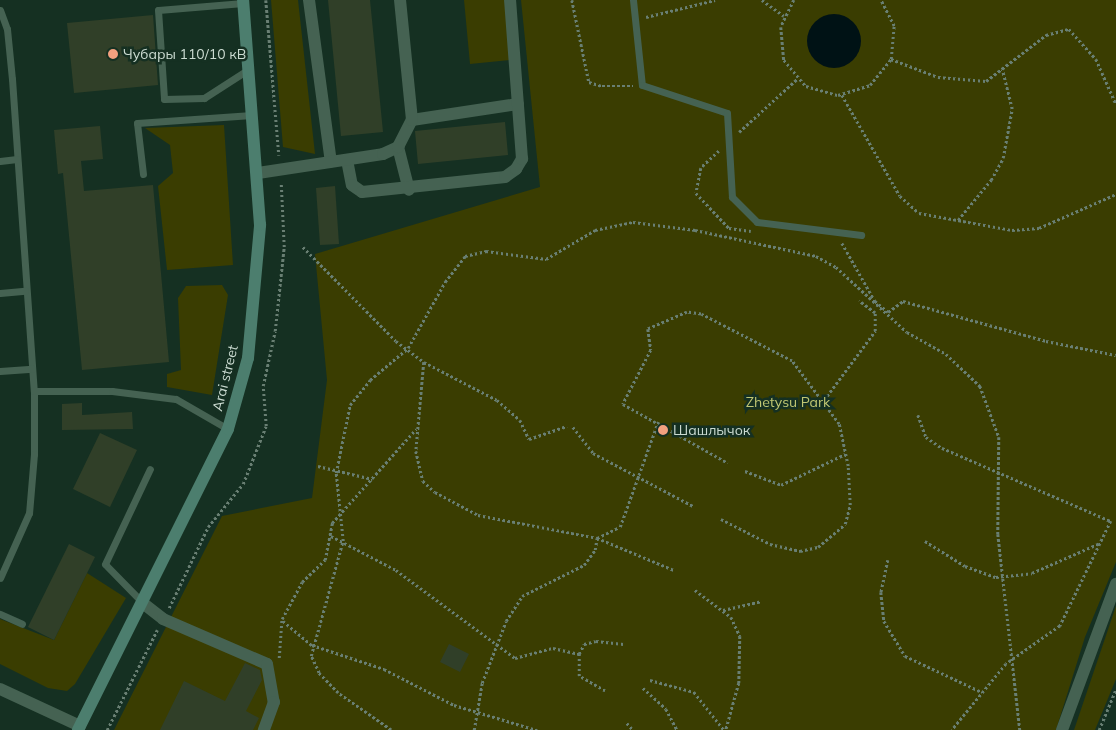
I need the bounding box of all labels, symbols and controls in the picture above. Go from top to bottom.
place label: Чубары 110/10 кВ [123,46,246,62]
marker: Чубары 110/10 кВ [107,48,119,60]
street label: Arai street [209,343,241,413]
park label: Zhetysu Park [746,394,830,410]
place label: Шашлычок [673,422,750,438]
marker: Шашлычок [657,424,669,436]

